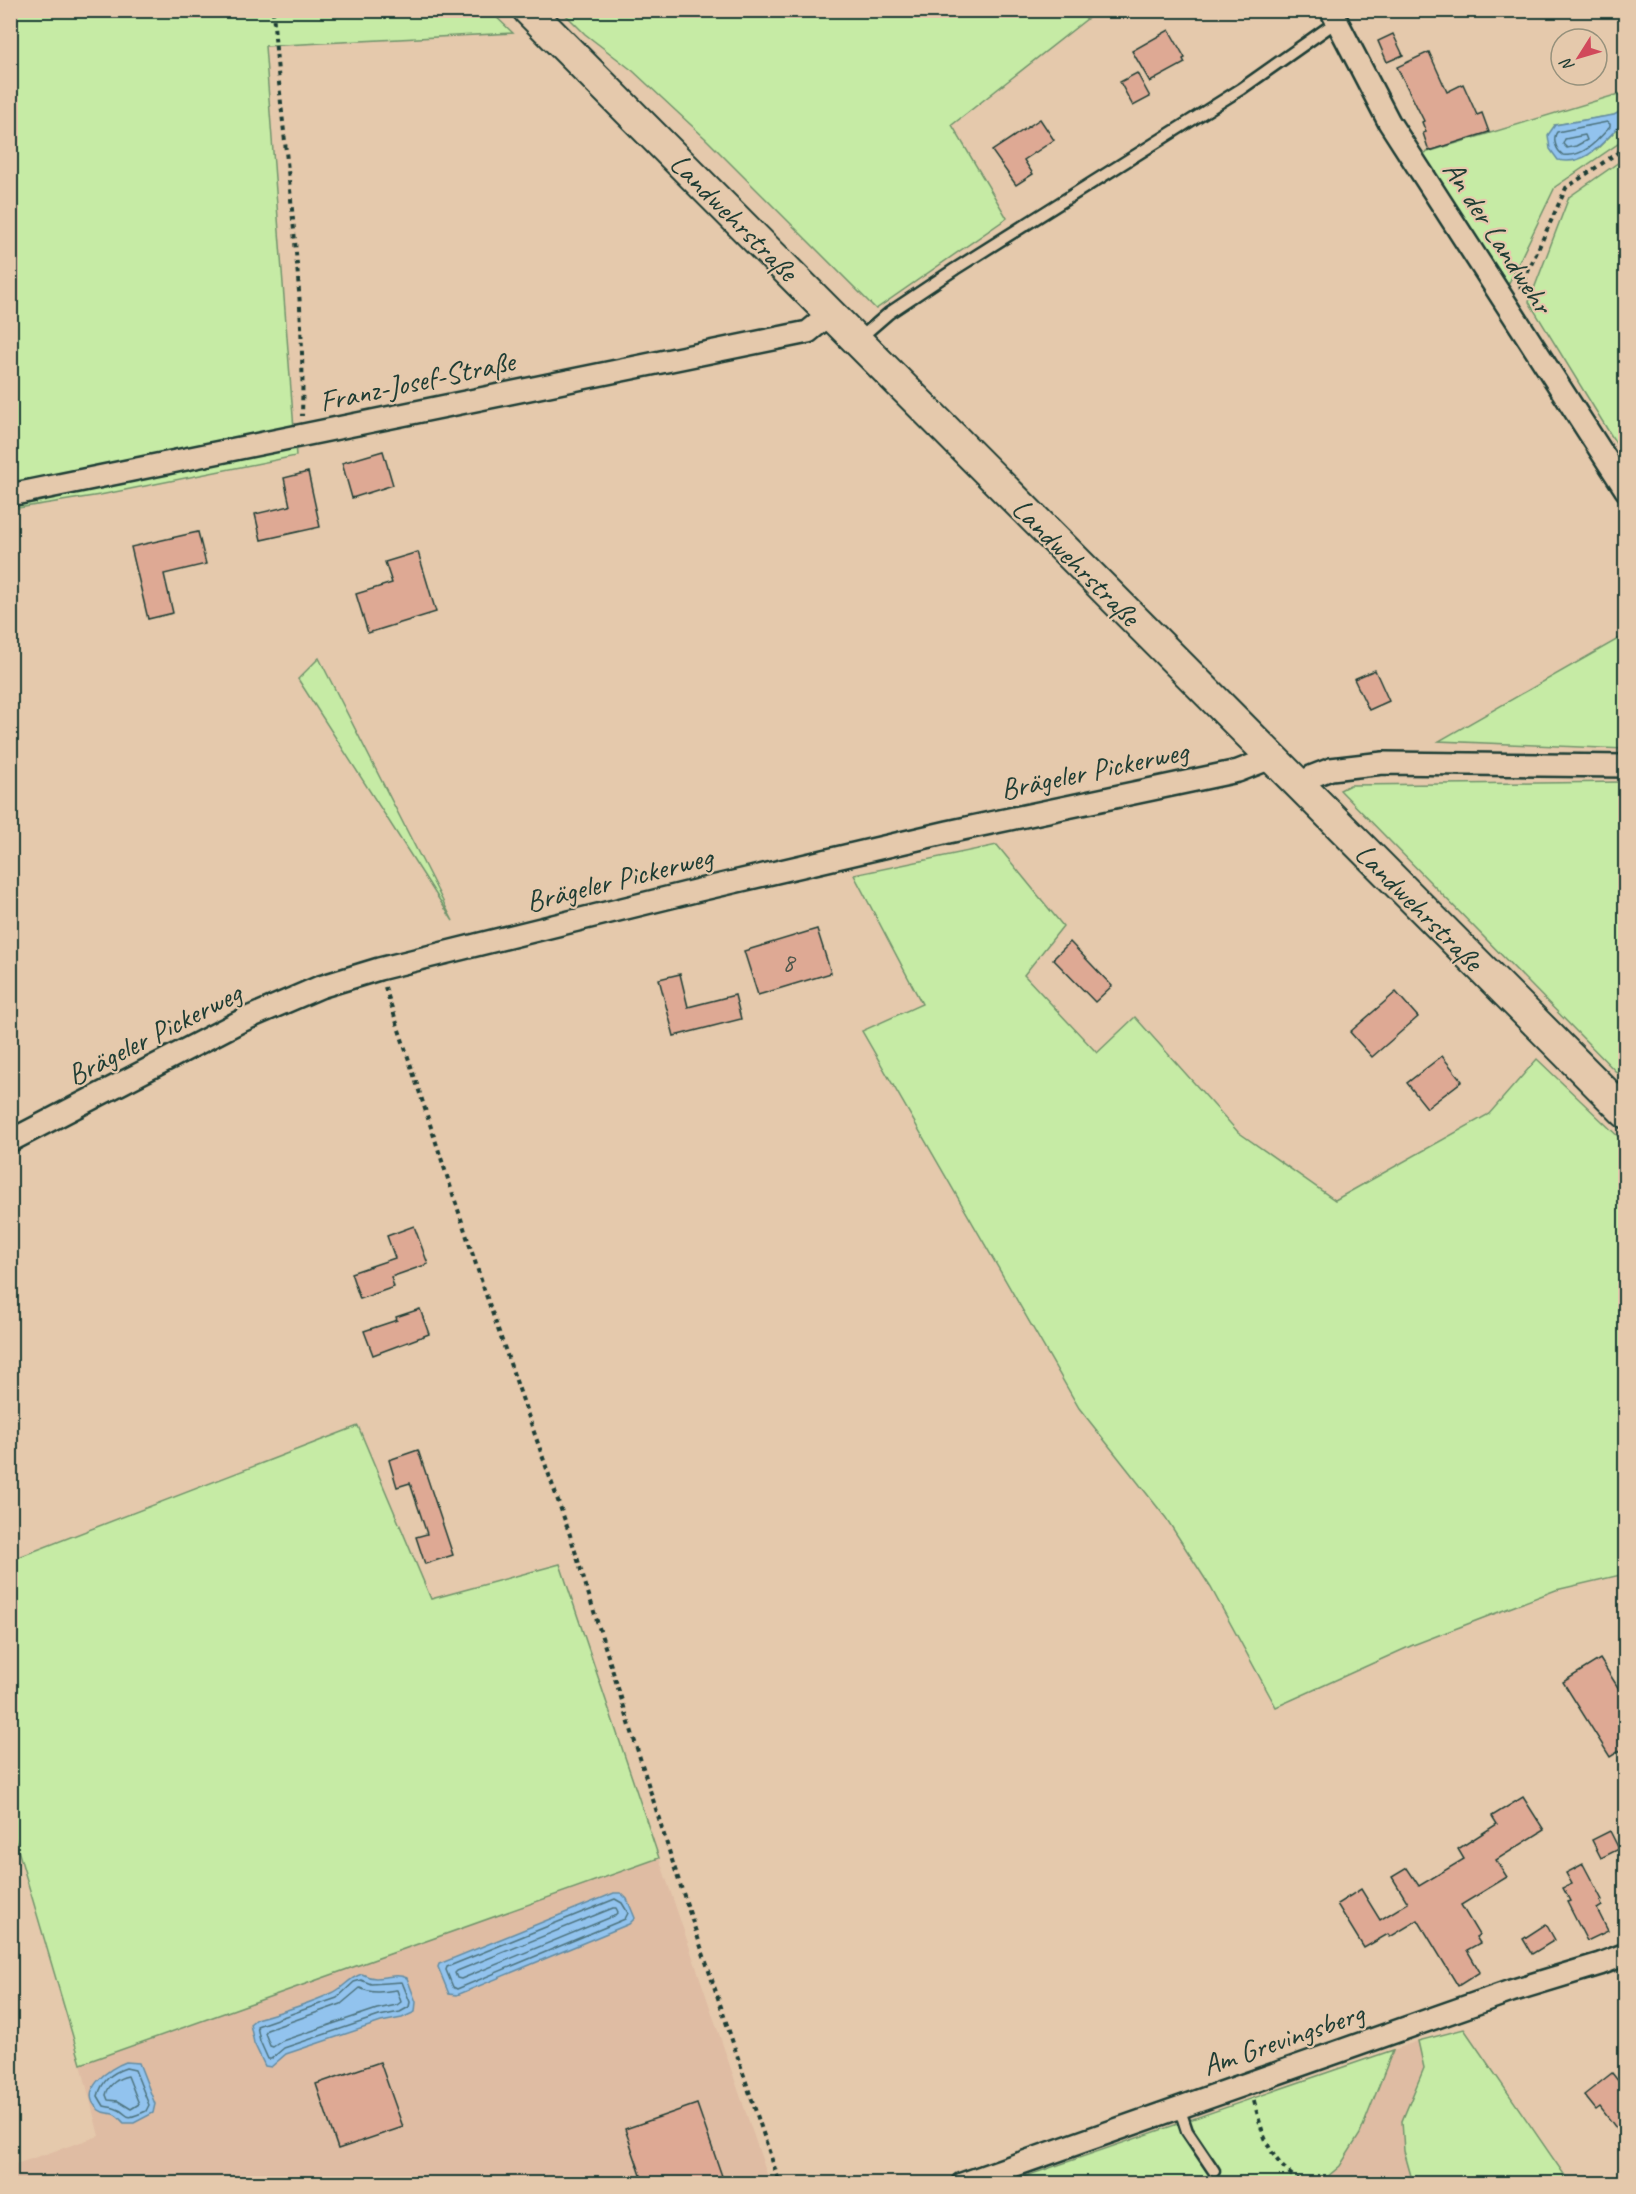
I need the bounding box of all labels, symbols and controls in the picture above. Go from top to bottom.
north arrow [1549,27,1609,87]
text: N [1555,53,1579,75]
street label: Landwehrstraße [662,145,808,291]
street label: An der Landwehr [1434,153,1563,323]
street label: Franz-Josef-Straße [316,341,520,420]
street label: Landwehrstraße [1004,490,1150,636]
street label: Brägeler Pickerweg [997,731,1193,808]
street label: Landwehrstraße [1347,835,1493,981]
street label: Brägeler Pickerweg [522,837,718,920]
house number: 8 [782,945,797,979]
street label: Brägeler Pickerweg [61,973,250,1094]
street label: Am Grevingsberg [1197,1993,1371,2084]

